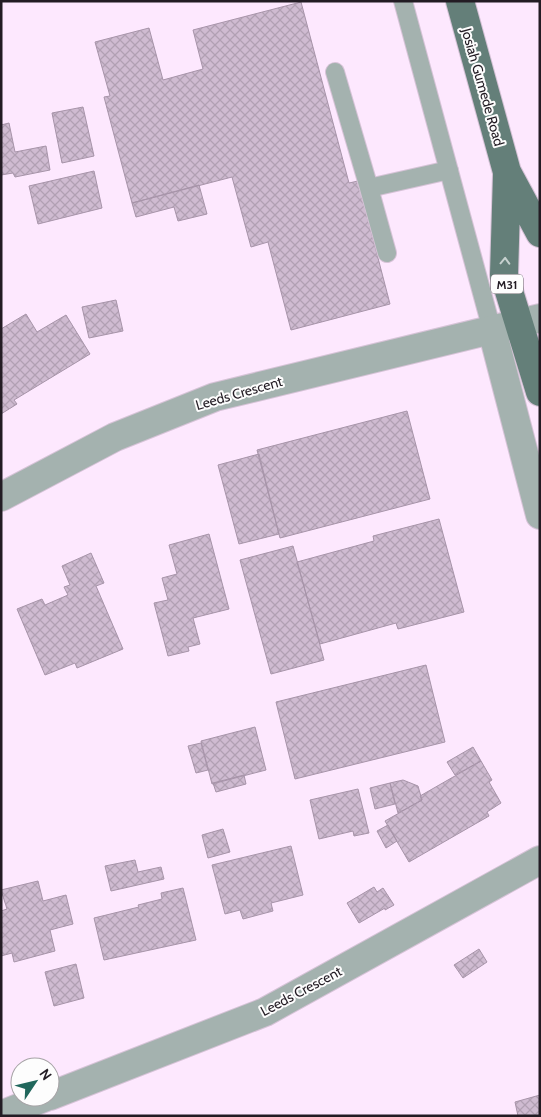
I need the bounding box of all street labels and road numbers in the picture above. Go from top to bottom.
street label: Josiah Gumede Road [457,25,508,148]
road number: M31 [491,274,523,294]
street label: Leeds Crescent [193,372,285,414]
street label: Leeds Crescent [257,962,345,1020]

